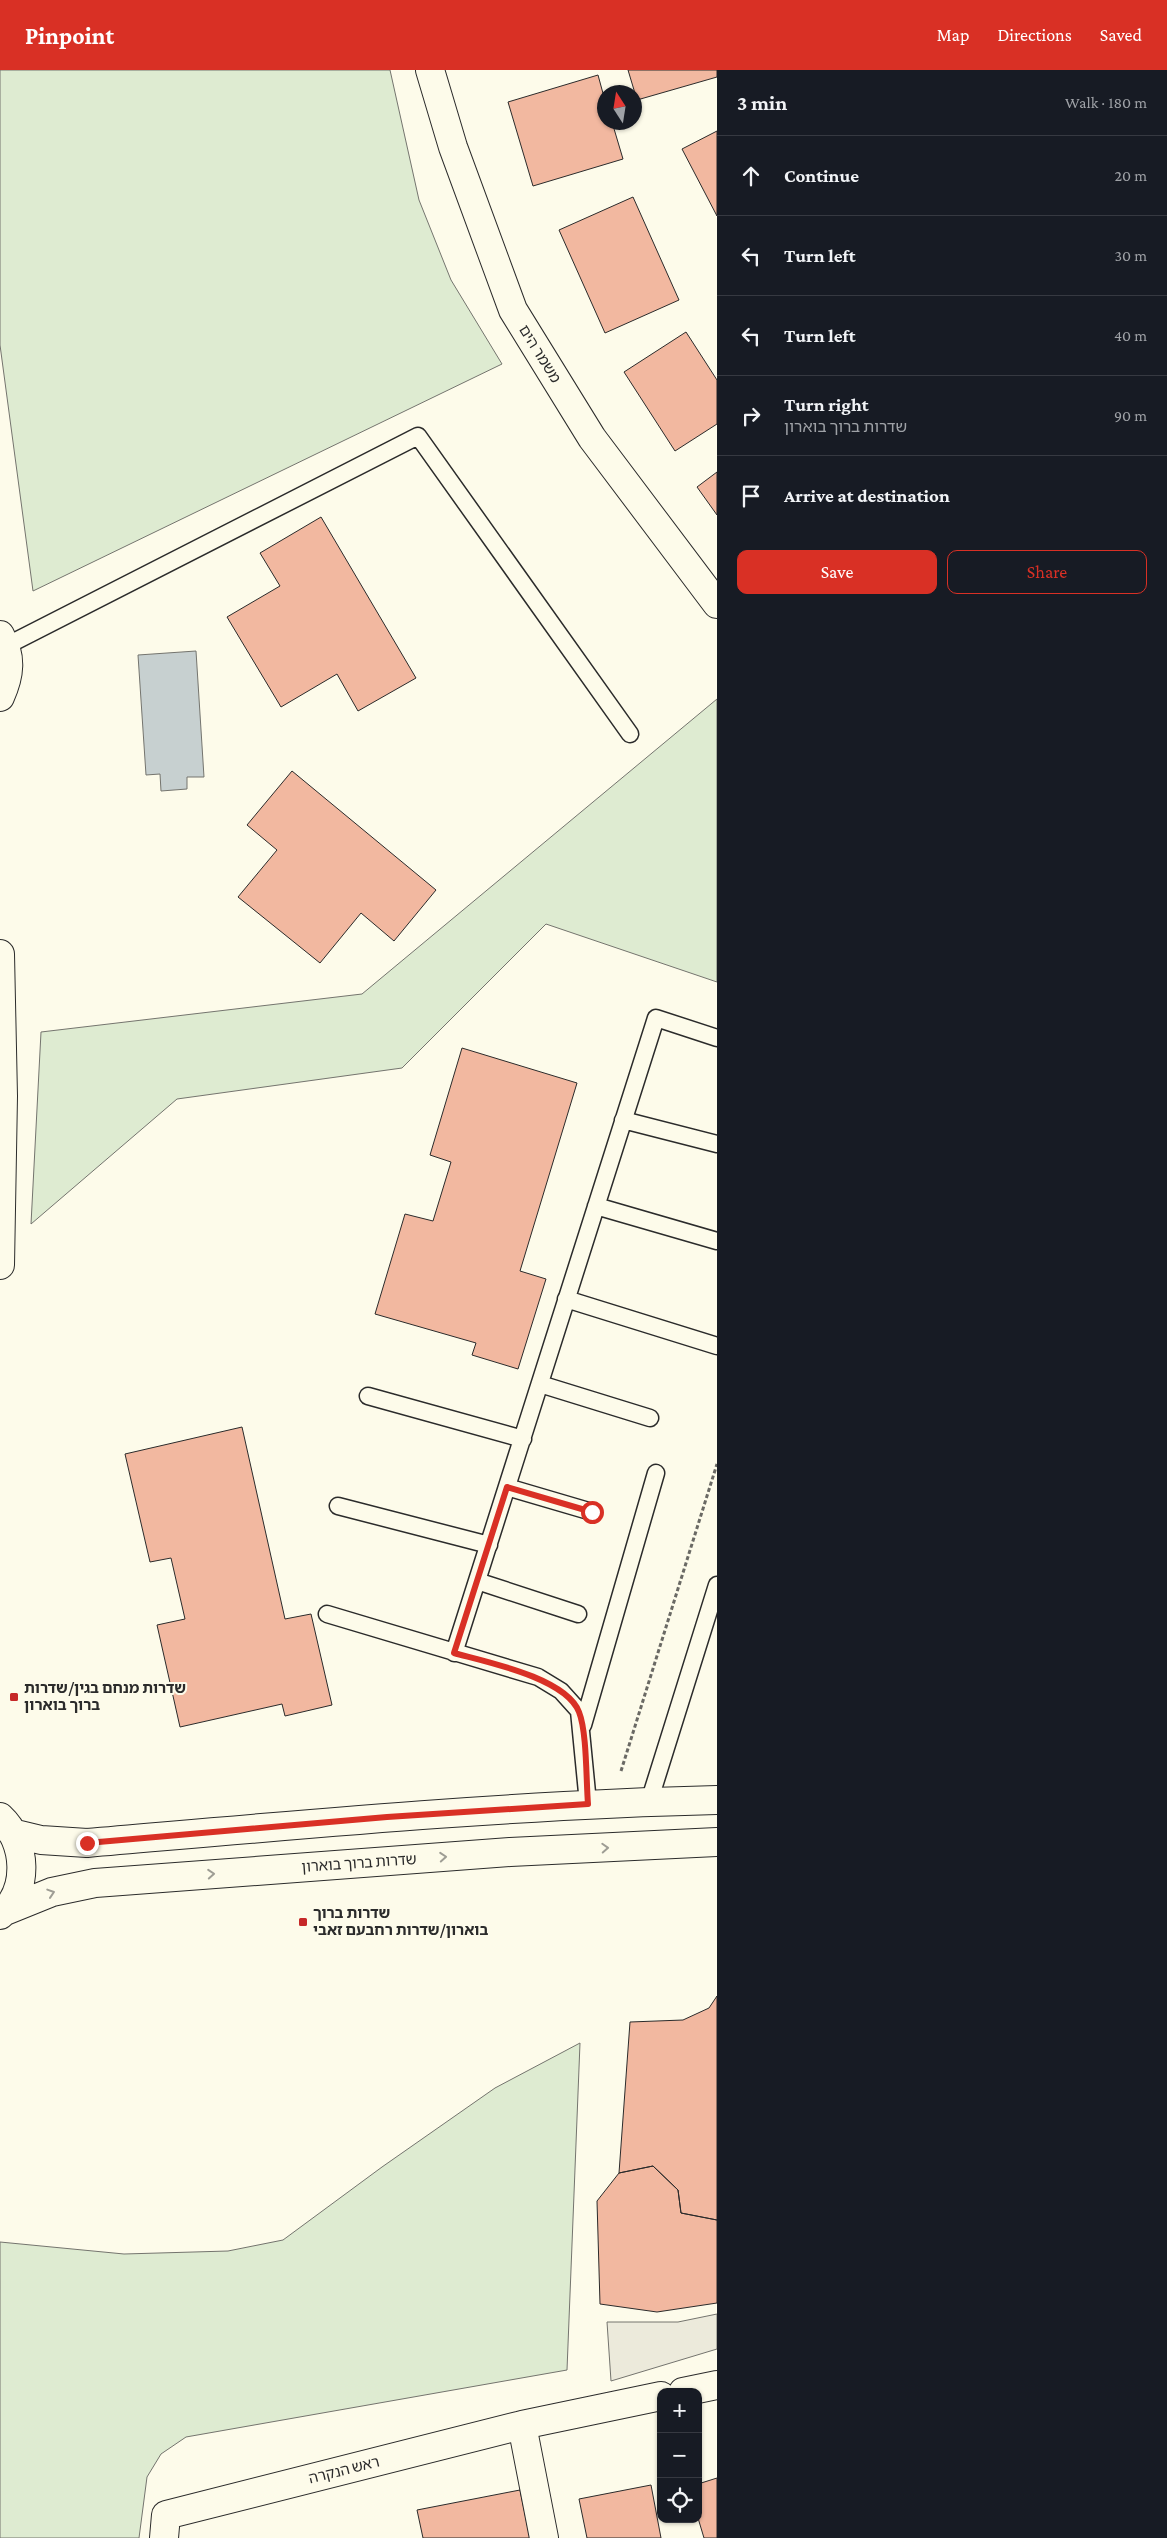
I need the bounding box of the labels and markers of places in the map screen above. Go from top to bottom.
place label: שדרות מנחם בגין/שדרות ברוך בוארון [24,1680,186,1713]
marker: שדרות מנחם בגין/שדרות ברוך בוארון [8,1691,20,1703]
place label: שדרות ברוך בוארון/שדרות רחבעם זאבי [313,1905,488,1938]
marker: שדרות ברוך בוארון/שדרות רחבעם זאבי [297,1916,309,1928]

